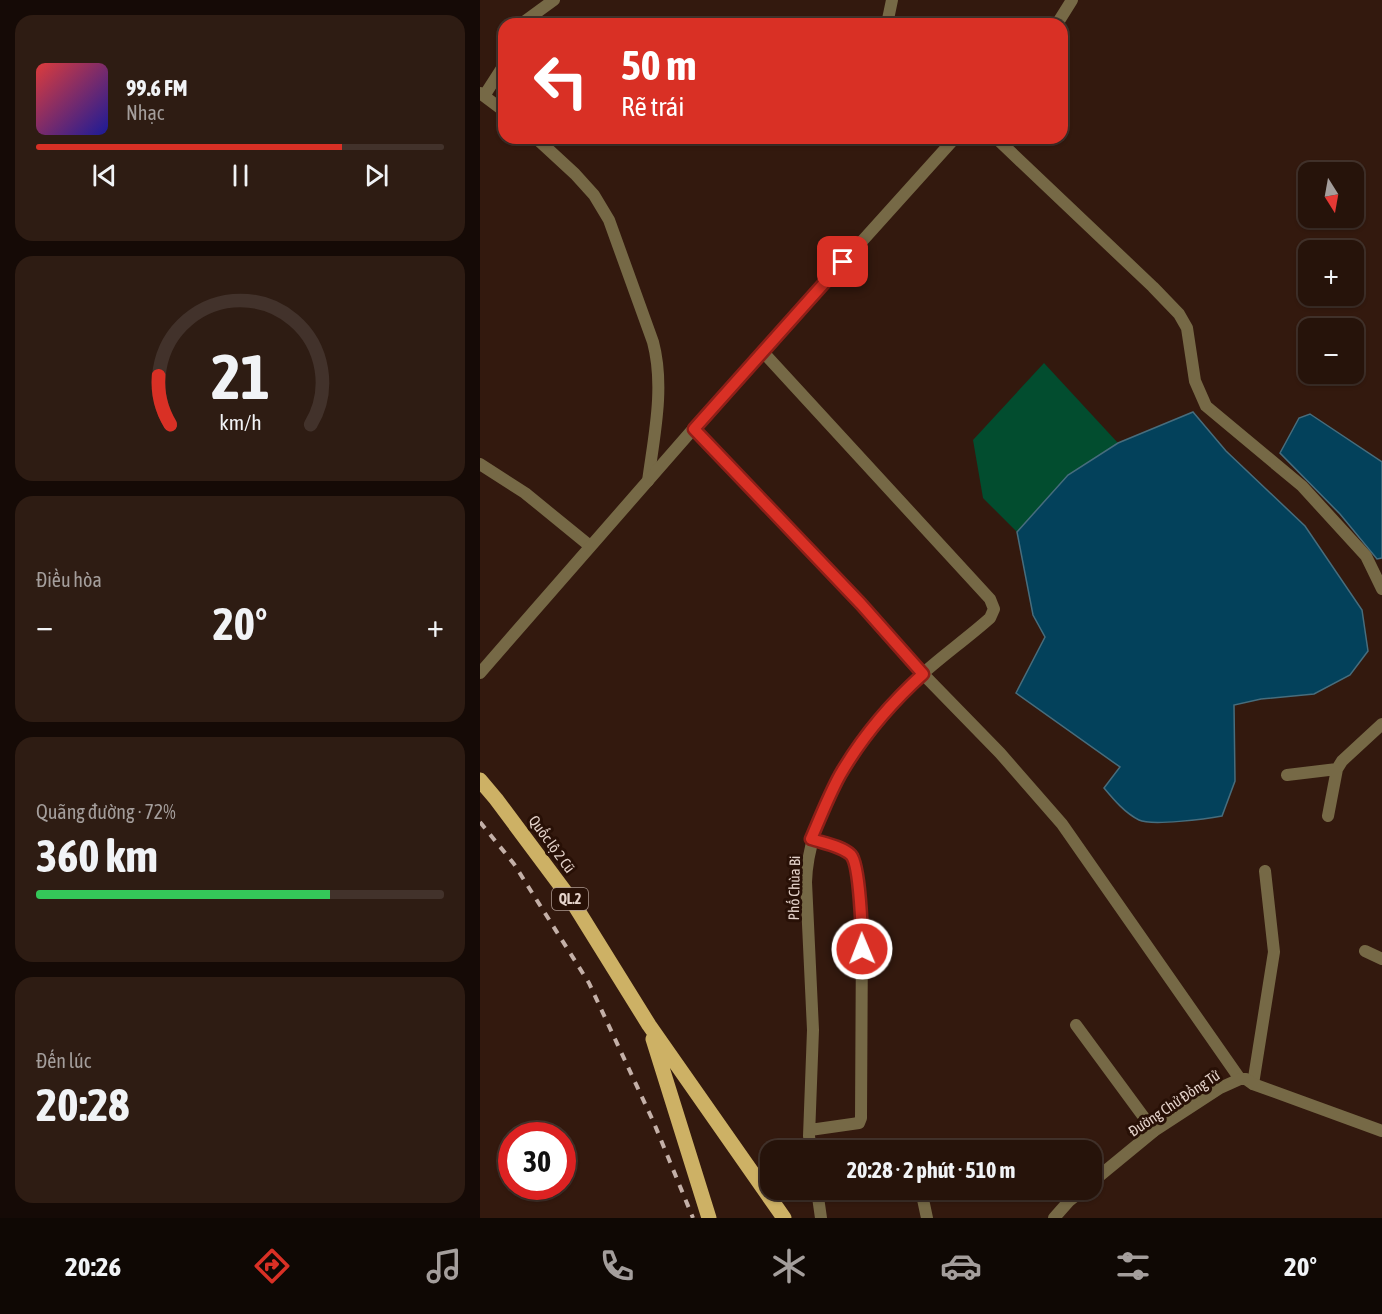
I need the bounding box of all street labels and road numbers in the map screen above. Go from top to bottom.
street label: Quốc lộ 2 Cũ [526,812,578,876]
street label: Phố Chùa Bi [785,856,803,920]
road number: QL.2 [552,888,588,910]
street label: Đường Chử Đồng Tử [1125,1066,1223,1140]

